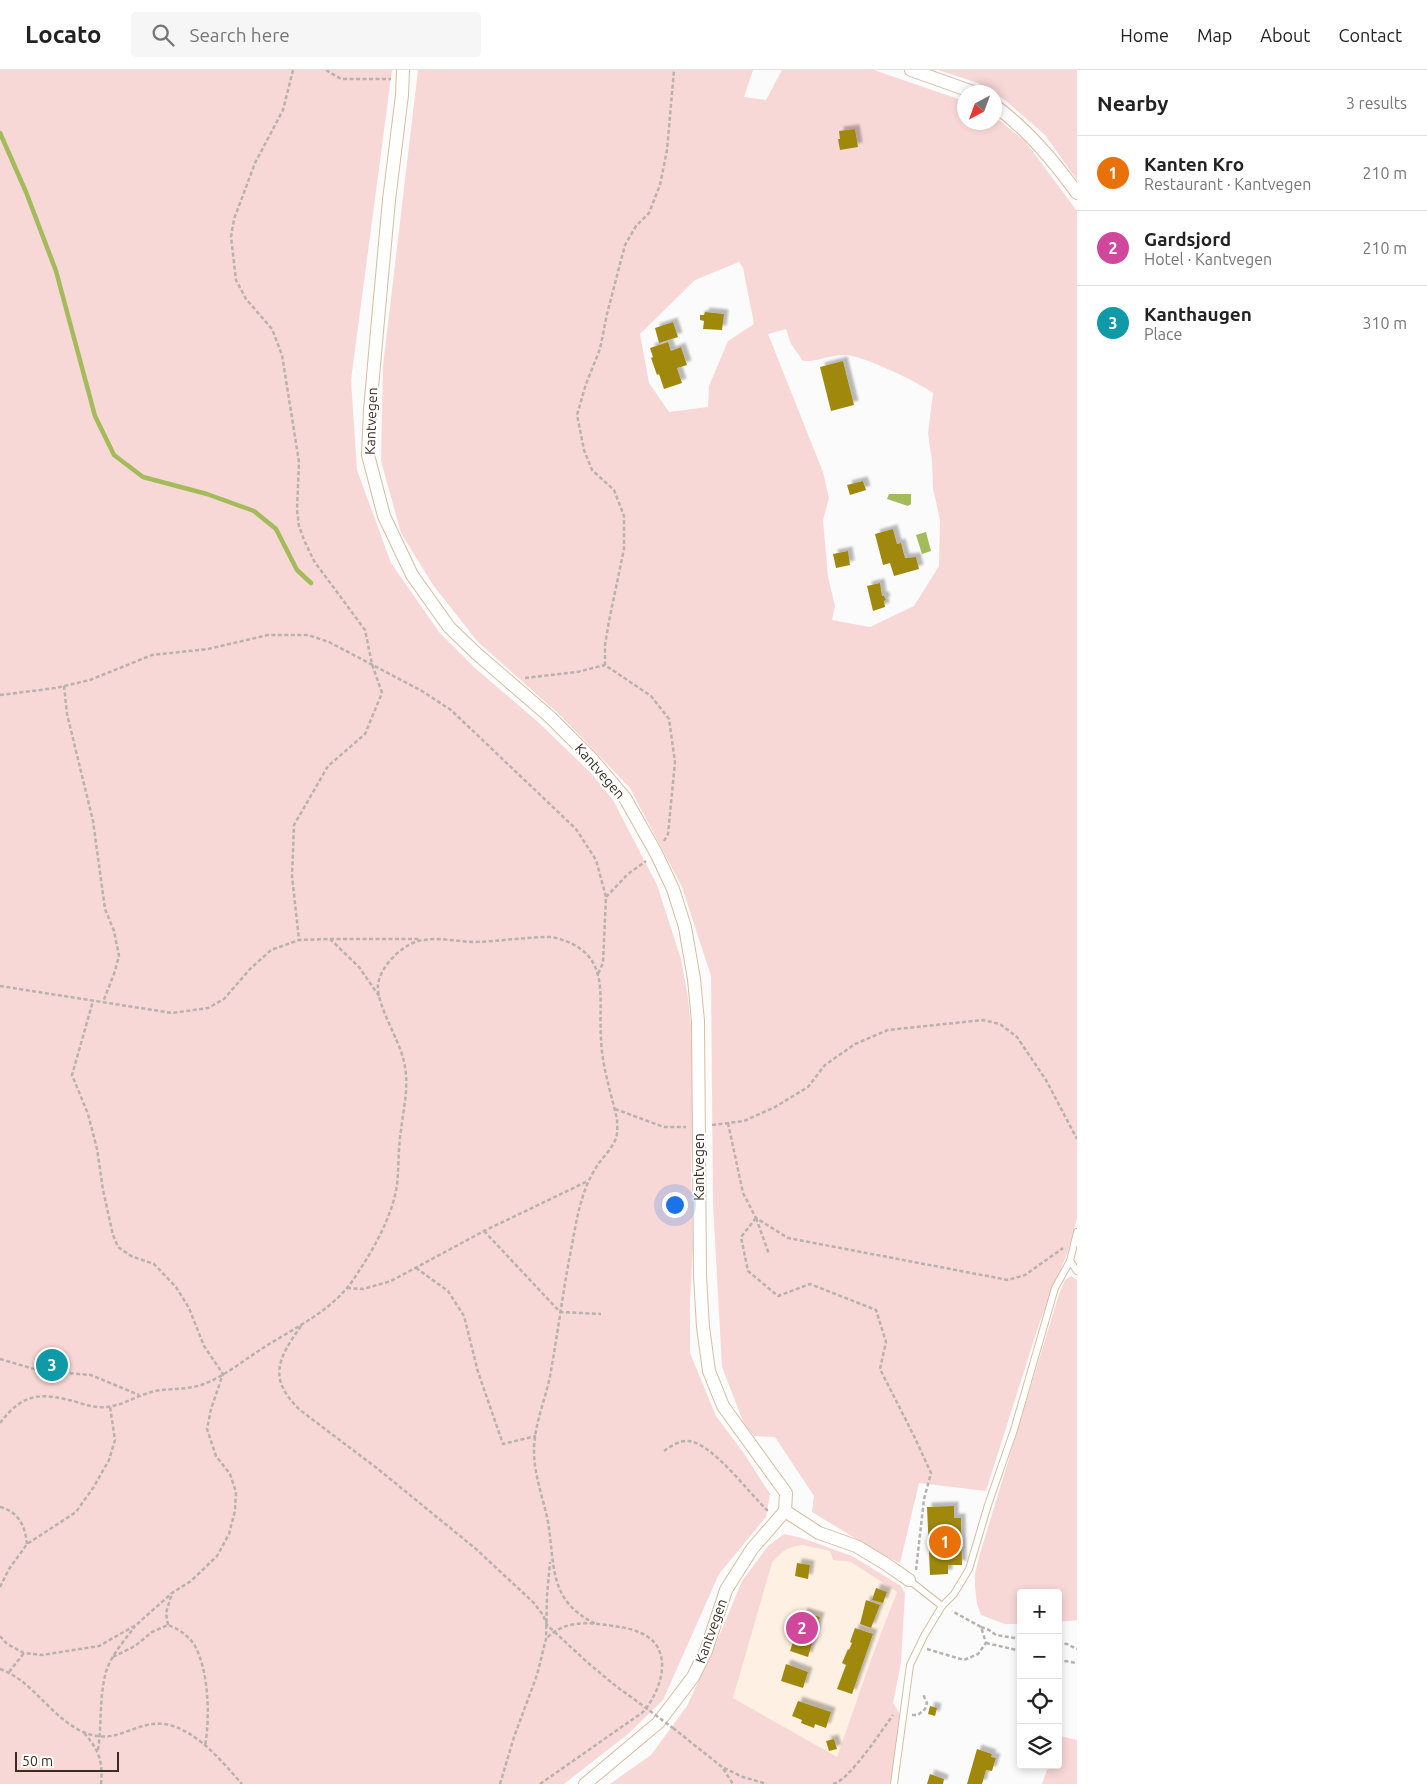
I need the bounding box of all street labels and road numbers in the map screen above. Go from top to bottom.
street label: Kantvegen [362,387,380,455]
street label: Kantvegen [572,740,628,802]
street label: Kantvegen [691,1133,707,1201]
street label: Kantvegen [692,1597,730,1665]

